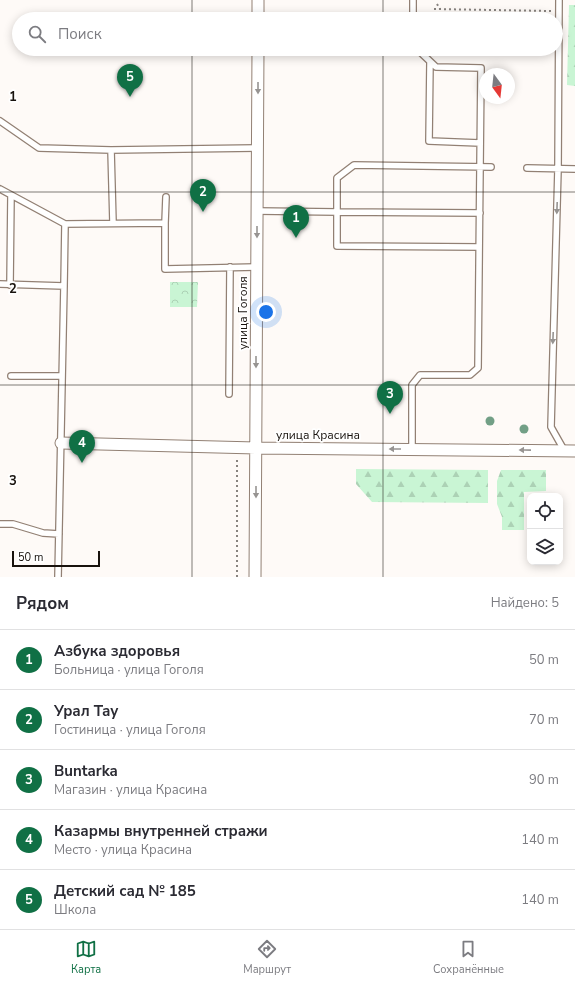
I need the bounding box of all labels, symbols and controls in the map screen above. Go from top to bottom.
search box [12,12,563,56]
icon: search [26,23,48,45]
text: Поиск [58,24,102,44]
pin: 5 [117,64,143,97]
north arrow [479,68,515,104]
one-way arrow [254,82,261,94]
text: 1 [9,88,17,106]
pin: 2 [190,179,216,212]
one-way arrow [554,202,560,215]
pin: 1 [283,205,309,238]
one-way arrow [254,226,260,239]
street label: улица Гоголя [235,276,251,350]
text: 2 [9,280,17,298]
your location [256,302,276,322]
one-way arrow [550,332,556,345]
one-way arrow [253,356,259,369]
pin: 3 [377,381,403,414]
street label: улица Красина [276,427,360,443]
pin: 4 [69,430,95,463]
one-way arrow [388,446,401,452]
one-way arrow [518,447,531,453]
text: 3 [9,472,17,490]
one-way arrow [253,486,259,499]
map controls [527,493,563,565]
button: locate [527,493,563,529]
button: layers [527,529,563,565]
scale bar [12,549,100,568]
text: 50 m [18,550,43,565]
text: Рядом [16,592,69,615]
text: Найдено: 5 [491,594,559,612]
text: Азбука здоровья [54,641,180,661]
text: 1 [25,651,33,669]
text: 50 m [529,651,559,669]
text: Больница · улица Гоголя [54,661,204,679]
text: Урал Тау [54,701,118,721]
text: 2 [25,711,33,729]
text: 70 m [529,711,559,729]
text: Гостиница · улица Гоголя [54,721,206,739]
text: Buntarka [54,761,118,781]
text: 3 [25,771,33,789]
text: 90 m [529,771,559,789]
text: Магазин · улица Красина [54,781,207,799]
text: Казармы внутренней стражи [54,821,268,841]
text: 4 [25,831,33,849]
text: 140 m [521,831,559,849]
text: Место · улица Красина [54,841,192,859]
text: Детский сад № 185 [54,881,196,901]
text: 5 [25,891,33,909]
text: 140 m [521,891,559,909]
text: Школа [54,901,96,919]
tab: Карта [71,938,101,977]
tab: Маршрут [243,938,291,977]
tab: Сохранённые [433,938,504,977]

